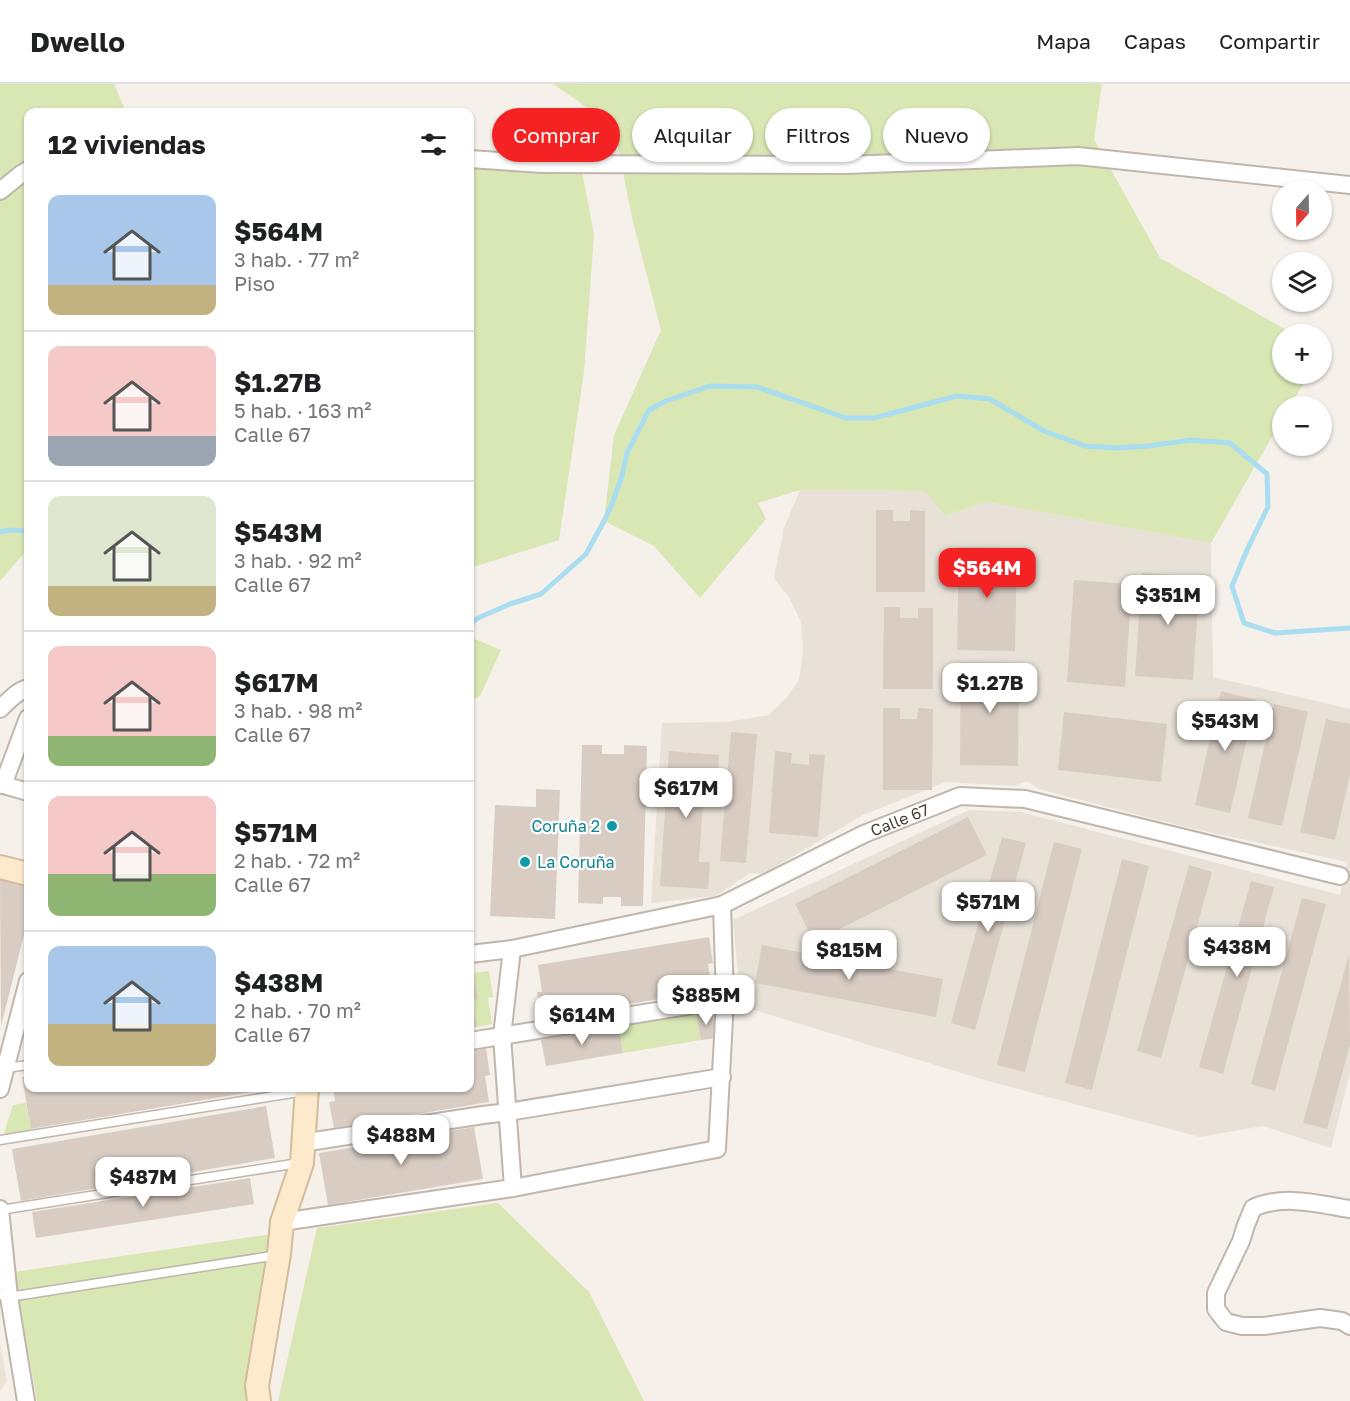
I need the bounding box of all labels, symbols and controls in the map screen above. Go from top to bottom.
text: Dwello [30,25,125,58]
text: Mapa [1036,28,1091,54]
text: Capas [1124,28,1186,54]
text: Compartir [1219,28,1320,54]
chip: Comprar [492,108,620,162]
chip: Alquilar [632,108,753,162]
chip: Filtros [765,108,871,162]
chip: Nuevo [883,108,990,162]
icon: filters [417,128,450,161]
text: 12 viviendas [48,129,206,160]
north arrow [1272,180,1332,240]
map controls [1272,180,1332,456]
text: $564M [234,216,323,247]
icon: home [96,219,168,291]
text: 3 hab. · 77 m² [234,247,359,271]
button: layers [1272,252,1332,312]
text: Piso [234,271,275,295]
button: + [1272,324,1332,384]
text: $1.27B [234,367,322,398]
icon: home [96,370,168,442]
button: − [1272,396,1332,456]
text: 5 hab. · 163 m² [234,398,372,422]
text: Calle 67 [234,422,311,446]
text: $543M [234,517,323,548]
icon: home [96,520,168,592]
text: 3 hab. · 92 m² [234,548,362,572]
pin: $564M [945,548,1029,599]
text: $564M [953,555,1021,579]
text: Calle 67 [234,572,311,596]
pin: $351M [1126,575,1210,626]
text: $351M [1135,582,1201,606]
pin: $1.27B [941,663,1039,714]
text: $617M [234,667,319,698]
icon: home [96,670,168,742]
text: $1.27B [956,670,1024,694]
text: 3 hab. · 98 m² [234,698,362,722]
pin: $543M [1183,701,1267,752]
text: $543M [1191,708,1259,732]
text: Calle 67 [234,722,311,746]
pin: $617M [644,768,728,819]
text: $617M [653,775,719,799]
street label: Calle 67 [867,799,932,840]
place label: Coruña 2 [531,816,600,836]
text: $571M [234,817,318,848]
marker: Coruña 2 [605,819,619,833]
icon: home [96,820,168,892]
text: 2 hab. · 72 m² [234,848,360,872]
place label: La Coruña [537,852,615,872]
marker: La Coruña [518,855,532,869]
text: Calle 67 [234,872,311,896]
pin: $571M [946,882,1030,933]
text: $571M [956,889,1020,913]
pin: $438M [1195,927,1279,978]
pin: $815M [807,930,891,981]
text: $438M [1203,934,1271,958]
text: $815M [816,937,882,961]
text: $438M [234,967,323,998]
icon: home [96,970,168,1042]
pin: $885M [664,975,748,1026]
text: $885M [672,982,741,1006]
pin: $614M [540,995,624,1046]
text: 2 hab. · 70 m² [234,998,361,1022]
text: $614M [549,1002,615,1026]
text: Calle 67 [234,1022,311,1046]
pin: $488M [359,1115,443,1166]
text: $488M [366,1122,436,1146]
pin: $487M [101,1157,185,1208]
text: $487M [109,1164,177,1188]

